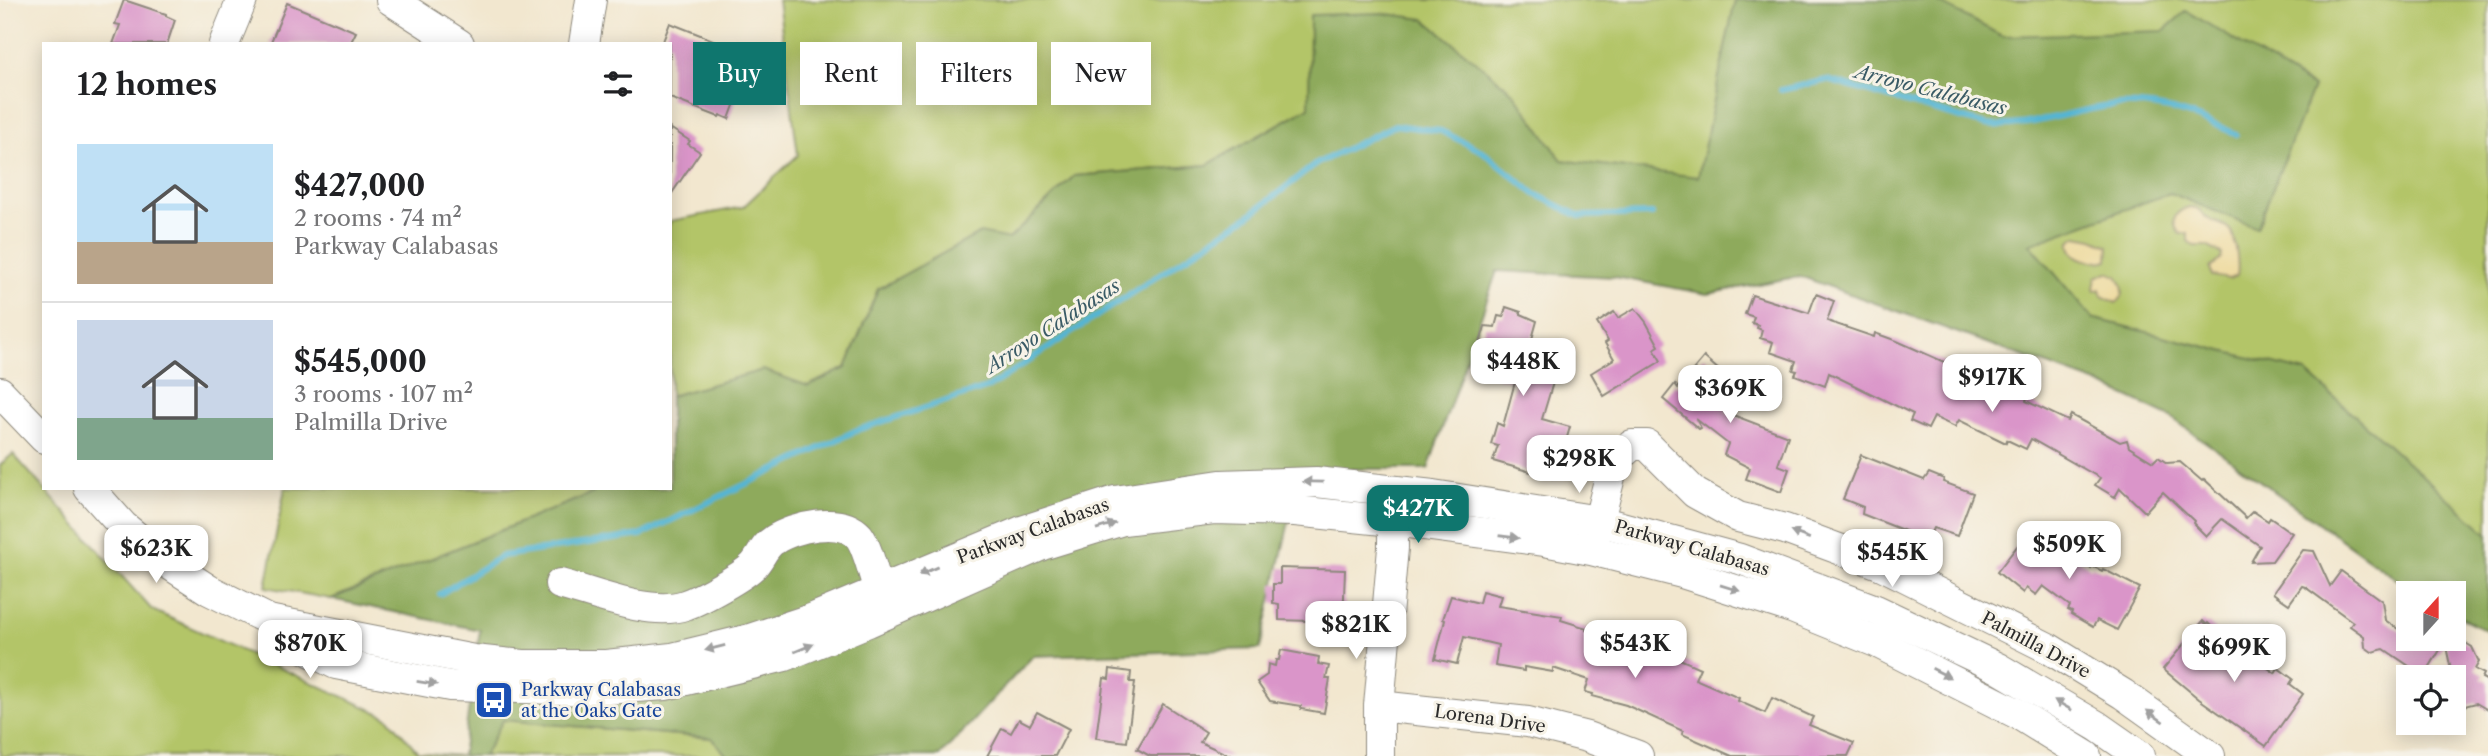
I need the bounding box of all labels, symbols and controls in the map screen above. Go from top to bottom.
chip: Buy [693,42,786,105]
chip: Rent [800,42,902,105]
chip: Filters [916,42,1037,105]
chip: New [1051,42,1151,105]
water label: Arroyo Calabasas [1850,59,2010,120]
icon: filters [599,65,637,103]
text: 12 homes [77,66,217,103]
text: $427,000 [294,167,425,204]
icon: home [133,172,217,256]
text: 2 rooms · 74 m² [294,204,462,232]
text: Parkway Calabasas [294,232,499,260]
water label: Arroyo Calabasas [979,274,1125,380]
pin: $448K [1474,338,1572,398]
text: $545,000 [294,343,427,380]
text: $448K [1487,347,1559,375]
icon: home [133,348,217,432]
pin: $917K [1943,354,2041,414]
text: $917K [1958,363,2026,391]
pin: $369K [1681,366,1779,425]
text: $369K [1694,374,1766,402]
text: 3 rooms · 107 m² [294,380,473,408]
text: Palmilla Drive [294,408,448,436]
pin: $298K [1530,435,1628,495]
text: $298K [1543,444,1615,472]
one-way arrow [1302,477,1324,488]
pin: $427K [1369,486,1467,545]
street label: Parkway Calabasas [954,493,1112,569]
text: $427K [1383,494,1453,522]
street label: Parkway Calabasas [1612,515,1772,581]
one-way arrow [1095,520,1116,530]
pin: $509K [2020,522,2118,581]
pin: $623K [107,526,205,585]
one-way arrow [1790,529,1811,540]
pin: $545K [1843,530,1941,589]
text: $509K [2033,530,2105,558]
one-way arrow [1498,531,1520,542]
text: $623K [120,534,192,562]
text: $545K [1857,538,1927,566]
one-way arrow [918,565,939,576]
north arrow [2396,581,2466,651]
map controls [2396,581,2466,735]
one-way arrow [1720,584,1741,594]
pin: $821K [1307,602,1405,661]
street label: Palmilla Drive [1978,607,2094,683]
text: $821K [1321,610,1391,638]
pin: $870K [261,620,359,680]
pin: $543K [1586,620,1684,680]
pin: $699K [2185,624,2283,684]
text: $870K [274,629,346,657]
text: $543K [1600,629,1670,657]
text: $699K [2198,633,2270,661]
one-way arrow [794,642,815,653]
one-way arrow [704,643,726,654]
button: locate [2396,665,2466,735]
one-way arrow [1931,667,1951,679]
one-way arrow [416,678,438,689]
bus stop icon: Parkway Calabasas at the Oaks Gate [473,679,515,721]
place label: Parkway Calabasas at the Oaks Gate [521,679,681,722]
one-way arrow [2053,699,2072,712]
street label: Lorena Drive [1433,700,1547,738]
one-way arrow [2146,709,2164,723]

